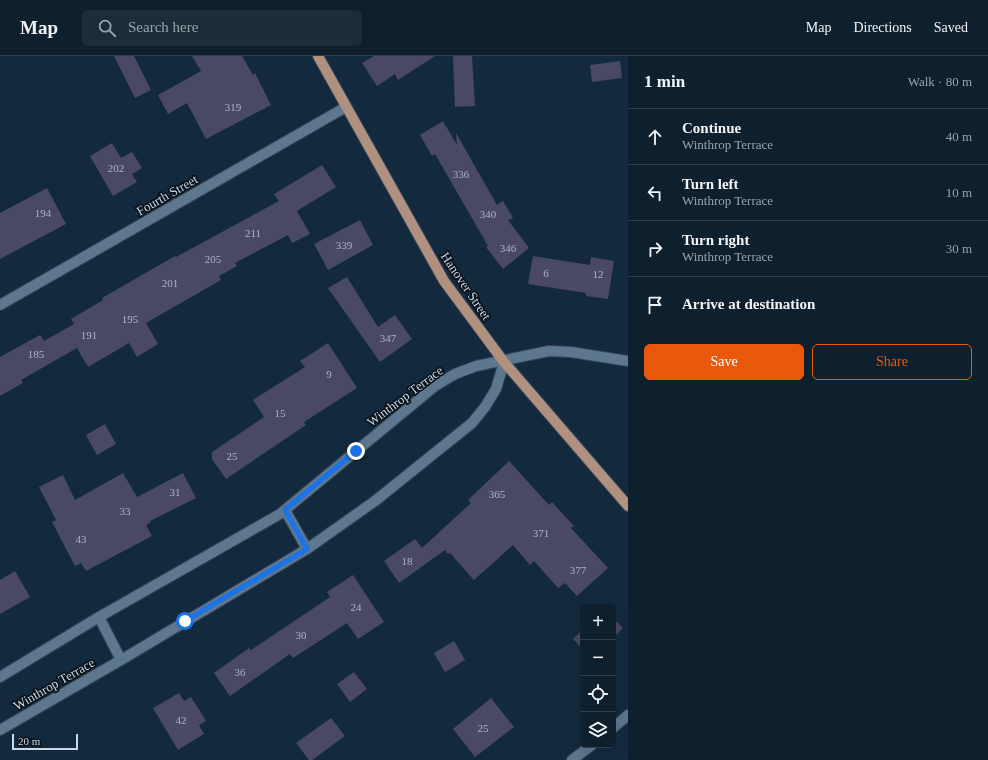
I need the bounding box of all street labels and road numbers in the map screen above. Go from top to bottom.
street label: Fourth Street [134,171,201,219]
street label: Hanover Street [438,249,494,323]
street label: Winthrop Terrace [364,362,446,429]
street label: Winthrop Terrace [11,655,97,713]

